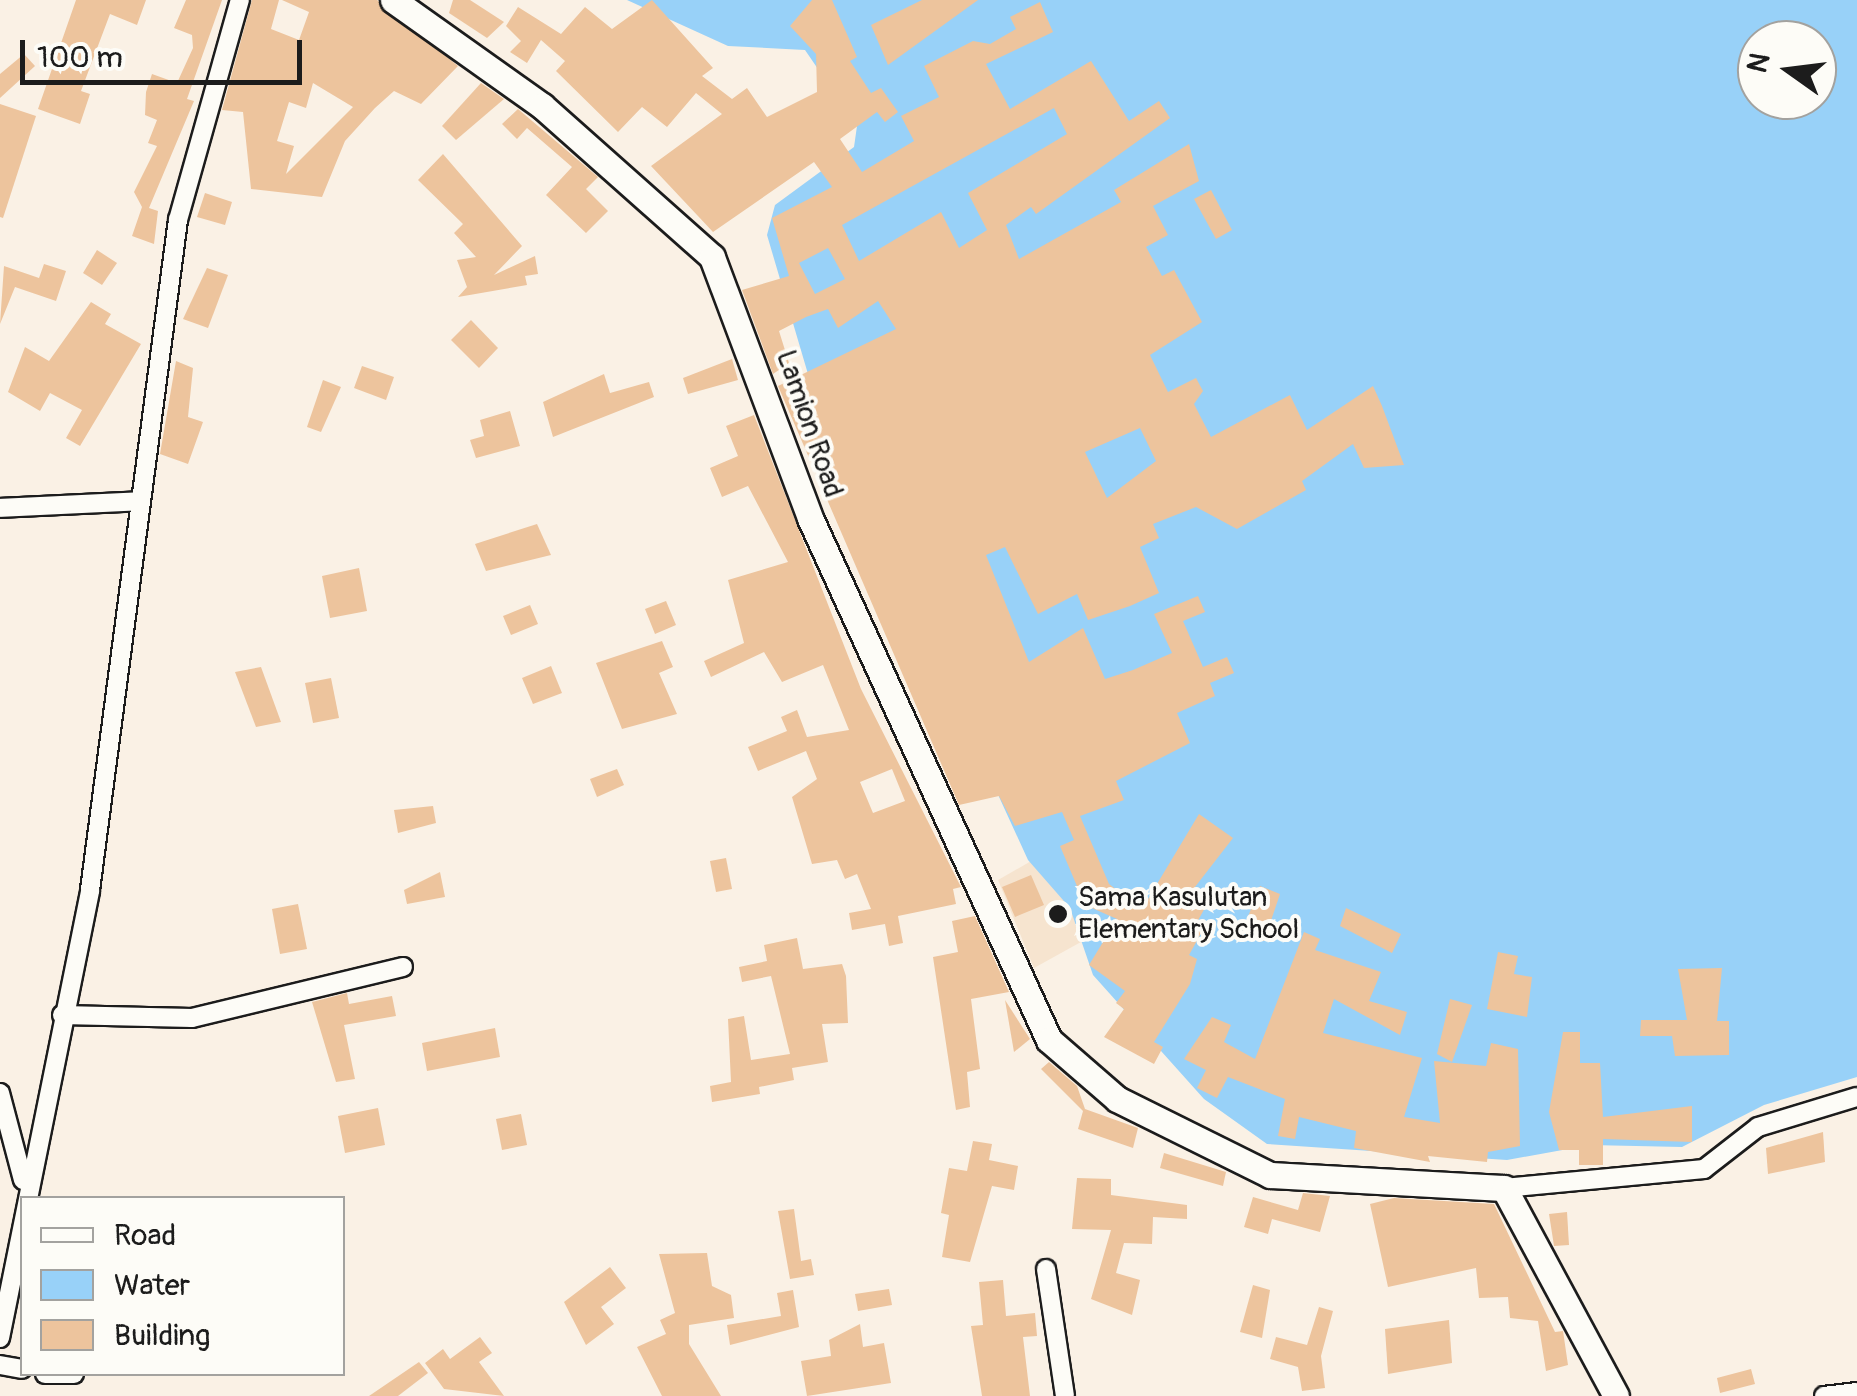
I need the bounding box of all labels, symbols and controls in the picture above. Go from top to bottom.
scale bar [25,20,308,82]
north arrow [1737,20,1837,120]
text: 100 m [37,39,123,76]
text: N [1740,50,1779,77]
street label: Lamion Road [768,346,850,502]
place label: Sama Kasulutan Elementary School [1078,881,1299,947]
marker: Sama Kasulutan Elementary School [1047,903,1069,925]
legend [20,1196,345,1376]
text: Road [114,1217,176,1254]
text: Water [114,1267,190,1304]
text: Building [114,1317,210,1354]

